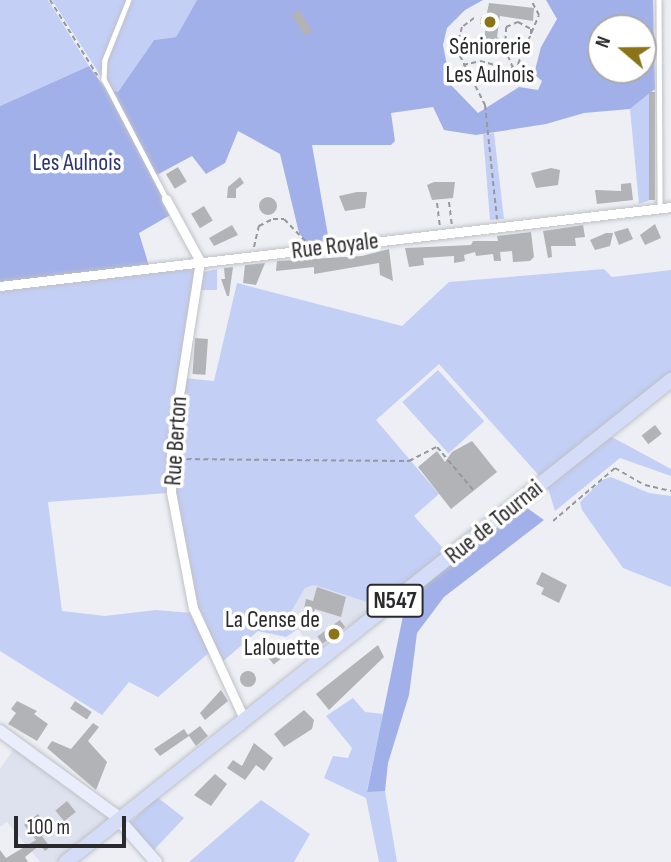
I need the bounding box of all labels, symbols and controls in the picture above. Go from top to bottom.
marker: Séniorerie Les Aulnois [482,14,498,30]
north arrow [587,14,657,84]
place label: Séniorerie Les Aulnois [446,33,534,89]
text: N [591,34,616,51]
park label: Les Aulnois [33,149,121,177]
street label: Rue Royale [290,226,380,266]
street label: Rue Berton [159,395,193,487]
street label: Rue de Tournai [439,474,549,570]
road number: N547 [365,582,425,621]
place label: La Cense de Lalouette [225,606,320,662]
marker: La Cense de Lalouette [326,626,342,642]
scale bar [18,802,130,846]
text: 100 m [27,815,70,840]

